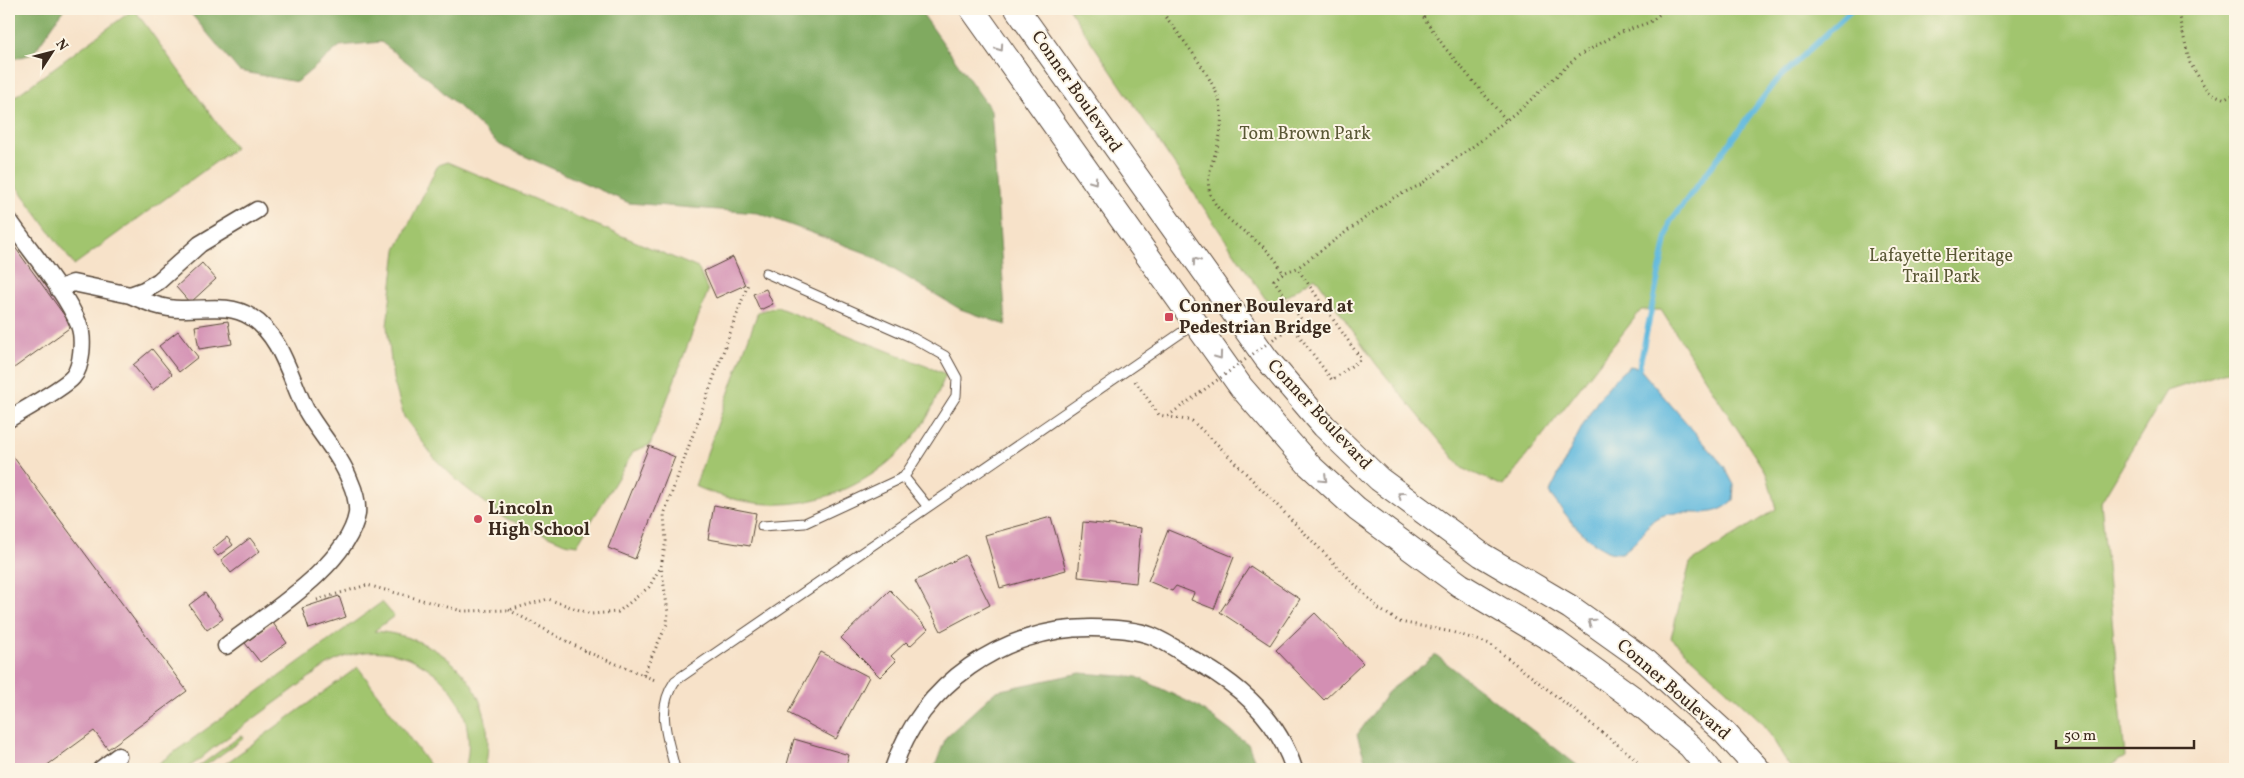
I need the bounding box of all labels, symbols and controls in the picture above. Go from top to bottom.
street label: Conner Boulevard [1025,26,1127,158]
north arrow [28,28,78,78]
text: N [51,36,72,55]
one-way arrow [994,43,1003,52]
park label: Tom Brown Park [1239,122,1371,147]
one-way arrow [1088,175,1097,185]
park label: Lafayette Heritage Trail Park [1869,244,2013,290]
one-way arrow [1193,257,1202,267]
place label: Conner Boulevard at Pedestrian Bridge [1179,295,1353,341]
marker: Conner Boulevard at Pedestrian Bridge [1163,311,1175,323]
one-way arrow [1213,350,1222,360]
street label: Conner Boulevard [1261,354,1377,476]
one-way arrow [1319,473,1328,482]
one-way arrow [1397,492,1407,501]
place label: Lincoln High School [488,497,590,543]
marker: Lincoln High School [472,513,484,525]
one-way arrow [1587,619,1597,628]
street label: Conner Boulevard [1611,634,1735,746]
scale bar [2056,718,2194,750]
text: 50 m [2064,726,2096,747]

